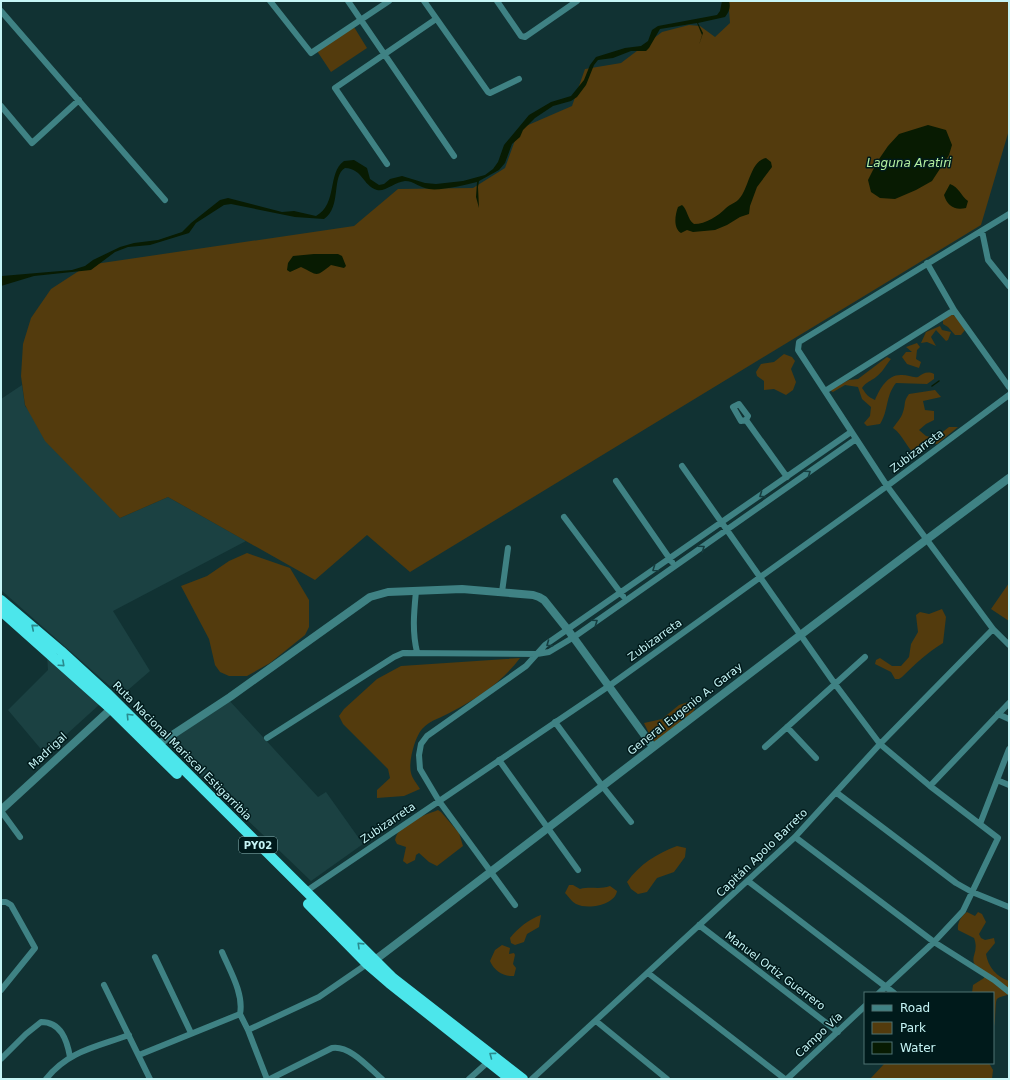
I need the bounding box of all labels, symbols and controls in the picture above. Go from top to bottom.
water label: Laguna Aratiri [867,156,952,170]
street label: Zubizarreta [888,427,946,475]
one-way arrow [804,470,811,478]
one-way arrow [759,490,766,497]
one-way arrow [698,545,705,553]
one-way arrow [652,564,659,572]
street label: Zubizarreta [625,616,685,664]
one-way arrow [591,619,598,627]
one-way arrow [31,625,38,632]
one-way arrow [546,639,553,646]
one-way arrow [57,660,65,667]
street label: General Eugenio A. Garay [625,660,745,758]
street label: Ruta Nacional Mariscal Estigarribia [110,679,254,823]
one-way arrow [127,713,134,720]
street label: Madrigal [26,730,70,772]
street label: Zubizarreta [358,800,418,846]
street label: Capitán Apolo Barreto [714,806,810,900]
road number: PY02 [239,837,277,853]
street label: Manuel Ortiz Guerrero [722,929,828,1013]
one-way arrow [357,942,365,950]
legend [864,992,994,1064]
text: Road [900,1001,930,1015]
street label: Campo Vía [793,1010,845,1060]
text: Park [900,1021,926,1035]
text: Water [900,1041,936,1055]
one-way arrow [490,1053,497,1060]

